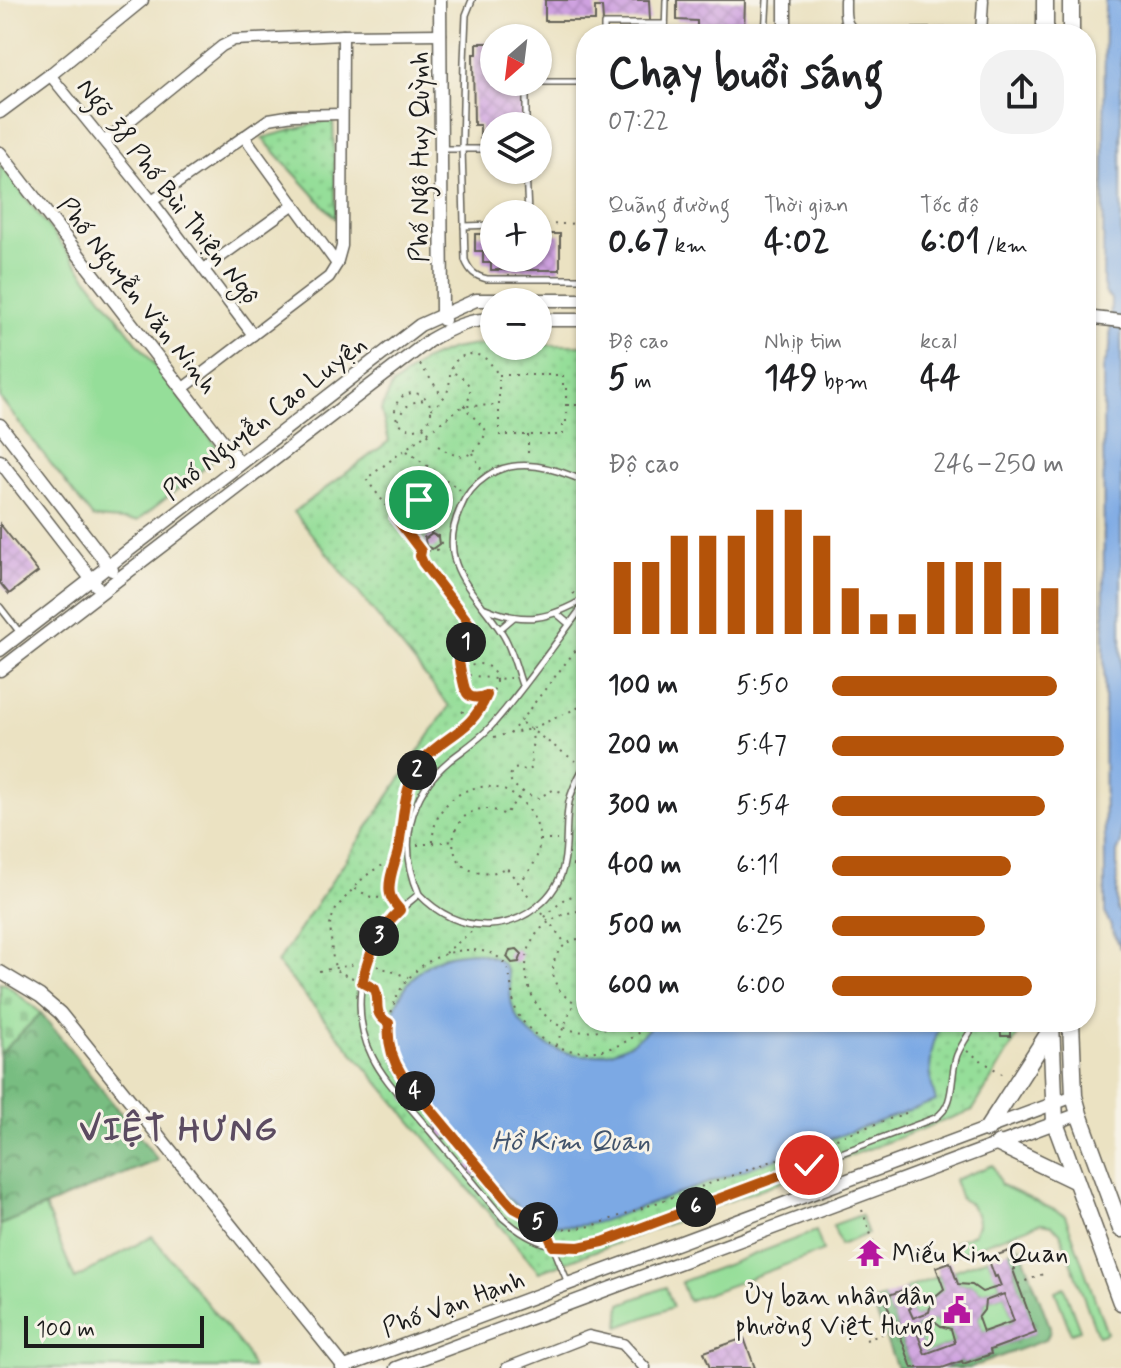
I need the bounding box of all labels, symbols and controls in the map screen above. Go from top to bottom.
north arrow [480,24,552,96]
map controls [480,24,552,360]
text: Chạy buổi sáng [608,46,884,104]
button: share [980,50,1064,134]
street label: Phố Ngô Huy Quỳnh [404,51,441,263]
street label: Ngõ 38 Phố Bùi Thiện Ngộ [66,72,267,314]
text: 07:22 [608,105,669,139]
button: layers [480,112,552,184]
street label: Phố Nguyễn Văn Ninh [46,190,224,404]
text: Quãng đường [608,192,730,220]
text: Thời gian [764,192,849,220]
text: Tốc độ [920,192,979,220]
button: + [480,200,552,272]
text: 0.67 [608,220,669,265]
text: 4:02 [764,220,830,265]
text: 6:01 [920,220,980,265]
text: km [669,232,707,260]
text: /km [980,232,1028,260]
button: − [480,288,552,360]
street label: Phố Nguyễn Cao Luyện [156,328,376,511]
text: Độ cao [608,328,668,356]
text: Nhịp tim [764,328,842,356]
text: kcal [920,328,957,356]
text: 5 [608,356,628,401]
text: 149 [764,356,818,401]
text: 44 [920,356,960,401]
text: m [628,368,652,396]
text: bpm [818,368,868,396]
text: Độ cao [608,448,679,482]
text: 246–250 m [933,448,1064,482]
pin [385,466,453,534]
icon: arrive [397,478,441,522]
pin: 1 [446,622,486,662]
text: 1 [461,628,471,656]
text: 100 m [608,669,678,703]
text: 5:50 [736,669,789,703]
text: 200 m [608,729,679,763]
text: 5:47 [736,729,787,763]
pin: 2 [397,750,437,790]
text: 2 [412,756,422,784]
text: 300 m [608,789,678,823]
text: 5:54 [736,789,790,823]
text: 400 m [608,849,681,883]
text: 6:11 [736,849,779,883]
text: 500 m [608,909,682,943]
text: 6:25 [736,909,783,943]
pin: 3 [359,916,399,956]
text: 3 [374,922,384,950]
text: 600 m [608,969,680,1003]
text: 6:00 [736,969,786,1003]
pin: 4 [395,1071,435,1111]
text: 4 [409,1077,421,1105]
district label: VIỆT HƯNG [79,1108,279,1153]
water label: Hồ Kim Quan [492,1124,651,1161]
pin [775,1131,843,1199]
icon: check [787,1143,831,1187]
pin: 6 [676,1187,716,1227]
text: 6 [690,1193,702,1221]
pin: 5 [518,1202,558,1242]
text: 5 [531,1208,545,1236]
temple icon: Miếu Kim Quan [855,1238,885,1268]
place label: Miếu Kim Quan [892,1238,1068,1272]
street label: Phố Vạn Hạnh [378,1263,530,1346]
place label: Ủy ban nhân dân phường Việt Hưng [735,1280,935,1347]
public building icon: Ủy ban nhân dân phường Việt Hưng [942,1295,972,1325]
scale bar [24,1312,204,1348]
text: 100 m [36,1316,95,1344]

